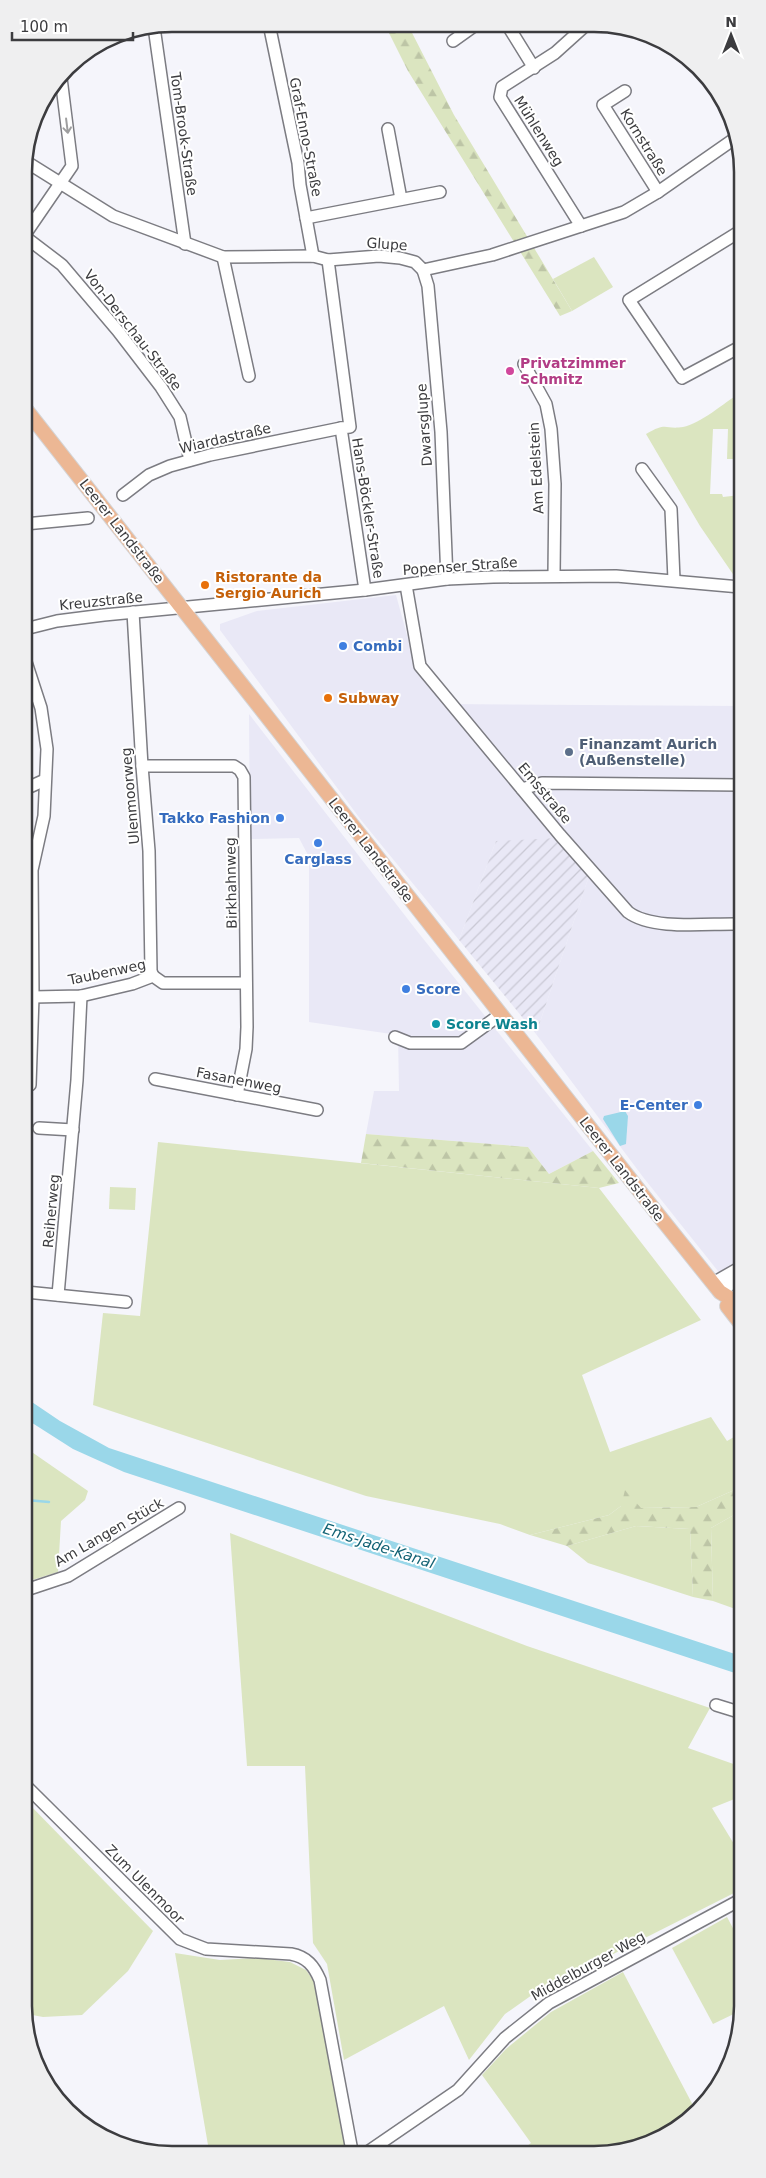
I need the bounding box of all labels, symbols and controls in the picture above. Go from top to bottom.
scale bar [12,10,134,42]
north arrow [706,10,756,60]
text: N [725,14,737,30]
text: 100 m [20,18,68,36]
street label: Tom-Brook-Straße [167,70,201,197]
street label: Graf-Enno-Straße [287,76,325,198]
street label: Mühlenweg [511,93,567,169]
street label: Kornstraße [617,106,671,178]
one-way arrow [63,118,73,134]
street label: Glupe [366,235,408,253]
street label: Von-Derschau-Straße [81,267,185,393]
place label: Privatzimmer Schmitz [520,355,626,387]
marker: Privatzimmer Schmitz [504,365,516,377]
street label: Dwarsglupe [413,383,435,467]
street label: Wiardastraße [178,420,272,456]
street label: Am Edelstein [526,422,546,514]
street label: Hans-Böckler-Straße [349,436,387,580]
street label: Leerer Landstraße [76,476,168,586]
street label: Popenser Straße [402,554,518,578]
place label: Ristorante da Sergio Aurich [215,569,322,601]
marker: Ristorante da Sergio Aurich [199,579,211,591]
street label: Kreuzstraße [58,589,144,613]
place label: Combi [353,638,402,654]
marker: Combi [337,640,349,652]
place label: Subway [338,690,399,706]
marker: Subway [322,692,334,704]
place label: Finanzamt Aurich (Außenstelle) [579,736,717,768]
marker: Finanzamt Aurich (Außenstelle) [563,746,575,758]
street label: Ulenmoorweg [118,747,142,845]
street label: Emsstraße [515,759,575,827]
street label: Leerer Landstraße [325,795,417,905]
place label: Takko Fashion [159,810,270,826]
marker: Takko Fashion [274,812,286,824]
street label: Birkhahnweg [222,837,240,929]
marker: Carglass [312,837,324,849]
place label: Carglass [284,851,352,867]
street label: Taubenweg [66,956,147,988]
place label: Score [416,981,460,997]
marker: Score [400,983,412,995]
place label: Score Wash [446,1016,538,1032]
marker: Score Wash [430,1018,442,1030]
street label: Fasanenweg [195,1064,283,1096]
place label: E-Center [620,1097,688,1113]
marker: E-Center [692,1099,704,1111]
street label: Leerer Landstraße [576,1114,668,1224]
street label: Reiherweg [40,1174,62,1248]
street label: Am Langen Stück [52,1494,167,1570]
water label: Ems-Jade-Kanal [321,1519,438,1573]
street label: Zum Ulenmoor [102,1841,188,1927]
street label: Middelburger Weg [528,1928,648,2004]

